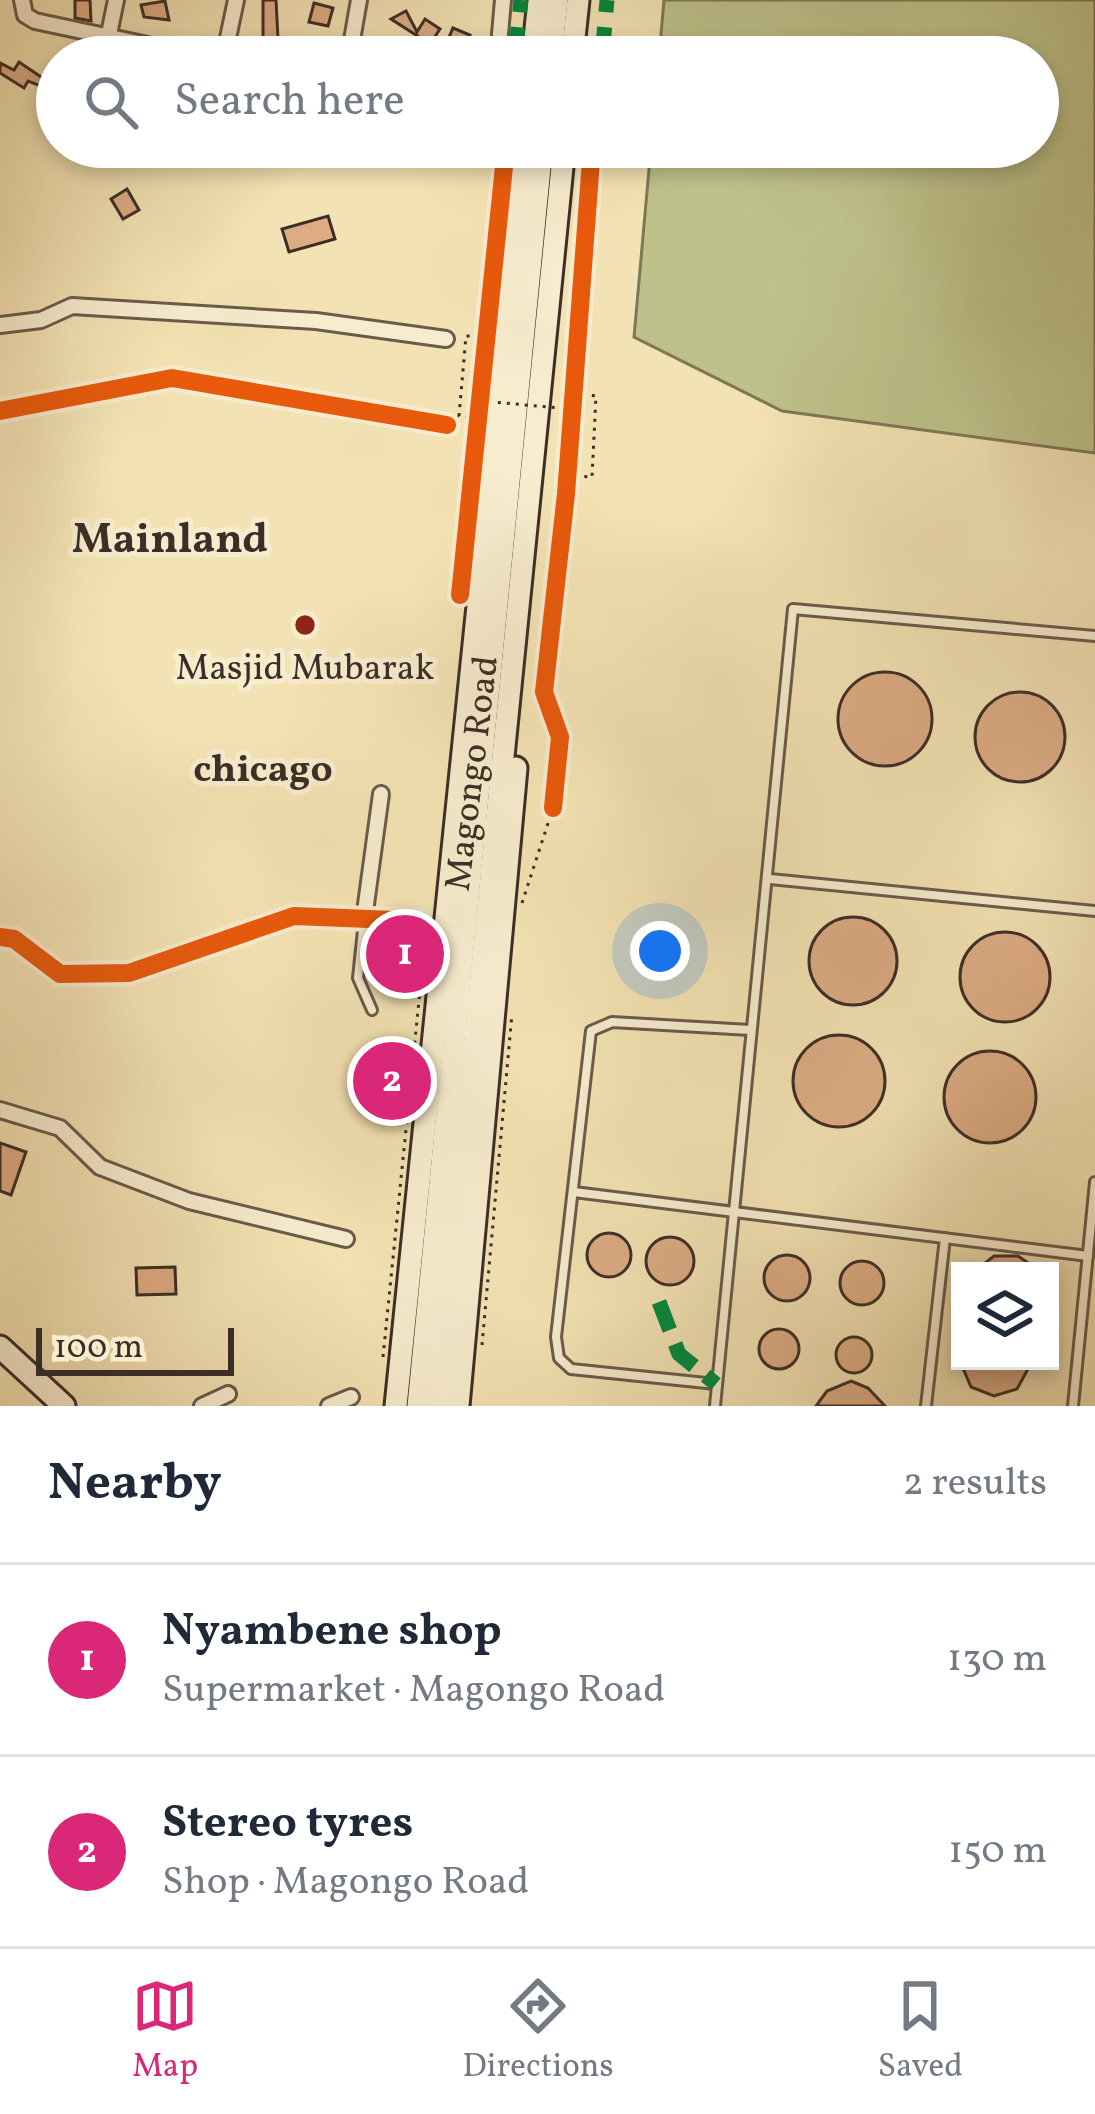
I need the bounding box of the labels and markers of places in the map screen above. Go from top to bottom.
marker: Masjid Mubarak [292,612,318,638]
place label: Masjid Mubarak [176,645,434,695]
pin: 1 [366,909,444,999]
pin: 2 [353,1036,431,1126]

